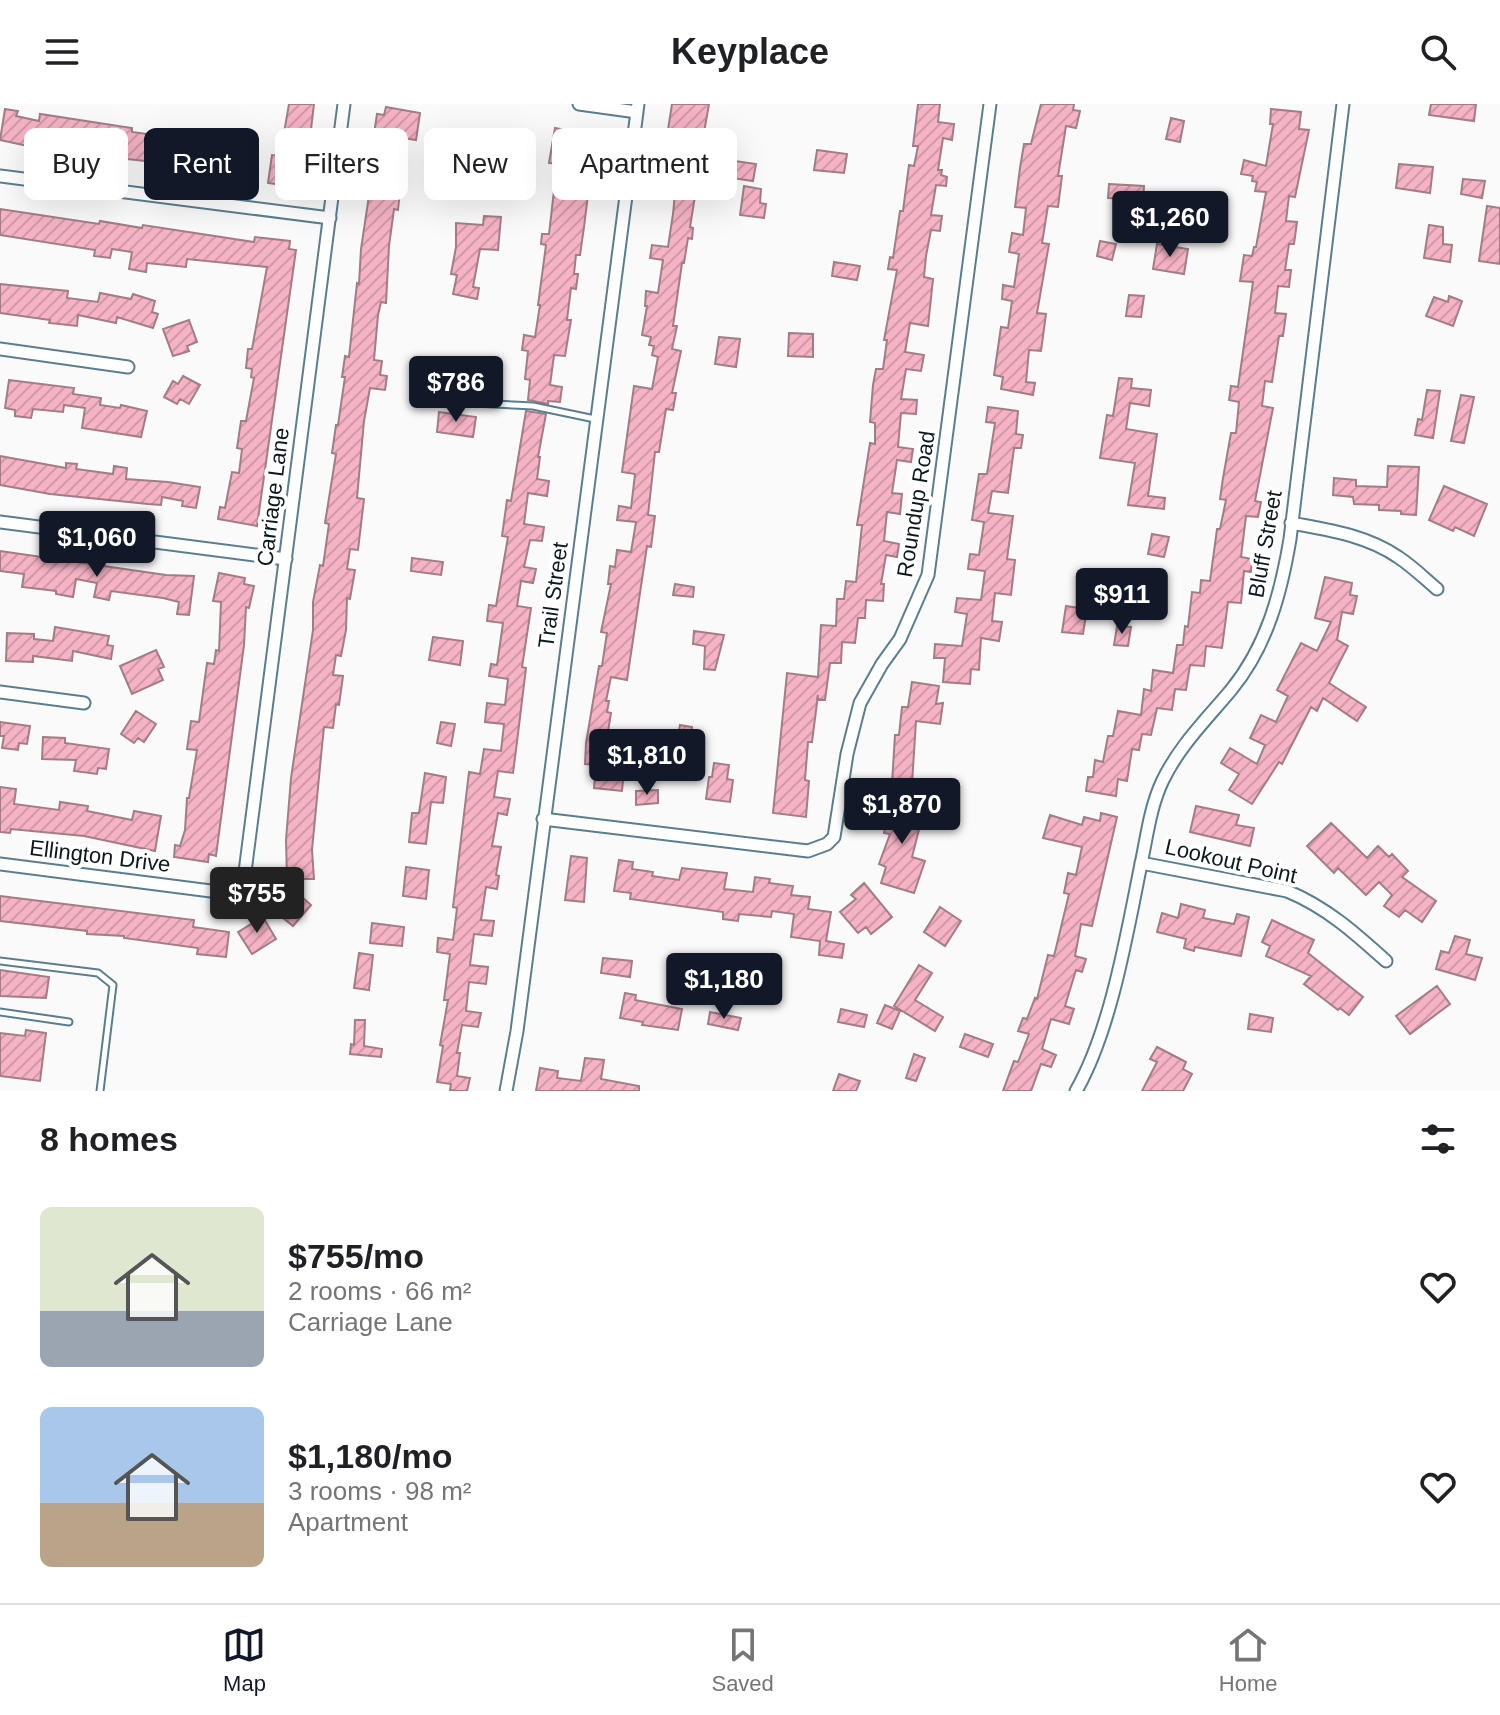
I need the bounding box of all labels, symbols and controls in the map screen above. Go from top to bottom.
icon: menu [40,30,84,74]
icon: search [1416,30,1460,74]
text: Keyplace [671,31,829,72]
chip: Buy [24,128,128,200]
chip: Rent [144,128,259,200]
chip: Filters [275,128,408,200]
chip: New [424,128,536,200]
chip: Apartment [552,128,737,200]
pin: $1,260 [1105,191,1235,259]
text: $1,260 [1130,202,1210,232]
pin: $786 [409,356,503,424]
text: $786 [427,367,485,397]
street label: Carriage Lane [252,426,294,568]
street label: Roundup Road [892,429,940,579]
street label: Bluff Street [1243,488,1287,600]
pin: $1,060 [32,511,162,579]
text: $1,060 [57,522,137,552]
street label: Trail Street [533,540,573,650]
pin: $911 [1075,568,1169,636]
text: $911 [1094,579,1150,609]
pin: $1,810 [582,729,712,797]
text: $1,810 [607,740,687,770]
pin: $1,870 [837,778,967,846]
text: $1,870 [862,789,942,819]
street label: Lookout Point [1163,834,1299,888]
street label: Ellington Drive [28,835,172,877]
pin: $755 [210,867,304,935]
text: $755 [228,878,286,908]
pin: $1,180 [659,953,789,1021]
text: $1,180 [684,964,764,994]
icon: filters [1416,1117,1460,1161]
text: 8 homes [40,1120,178,1158]
text: $755/mo [288,1237,424,1275]
icon: home [104,1239,200,1335]
icon: heart [1416,1265,1460,1309]
text: 2 rooms · 66 m² [288,1276,472,1306]
text: Carriage Lane [288,1307,453,1337]
text: $1,180/mo [288,1437,452,1475]
icon: home [104,1439,200,1535]
icon: heart [1416,1465,1460,1509]
text: 3 rooms · 98 m² [288,1476,472,1506]
text: Apartment [288,1507,408,1537]
tab: Map [222,1623,266,1697]
tab: Saved [711,1623,774,1697]
tab: Home [1219,1623,1278,1697]

